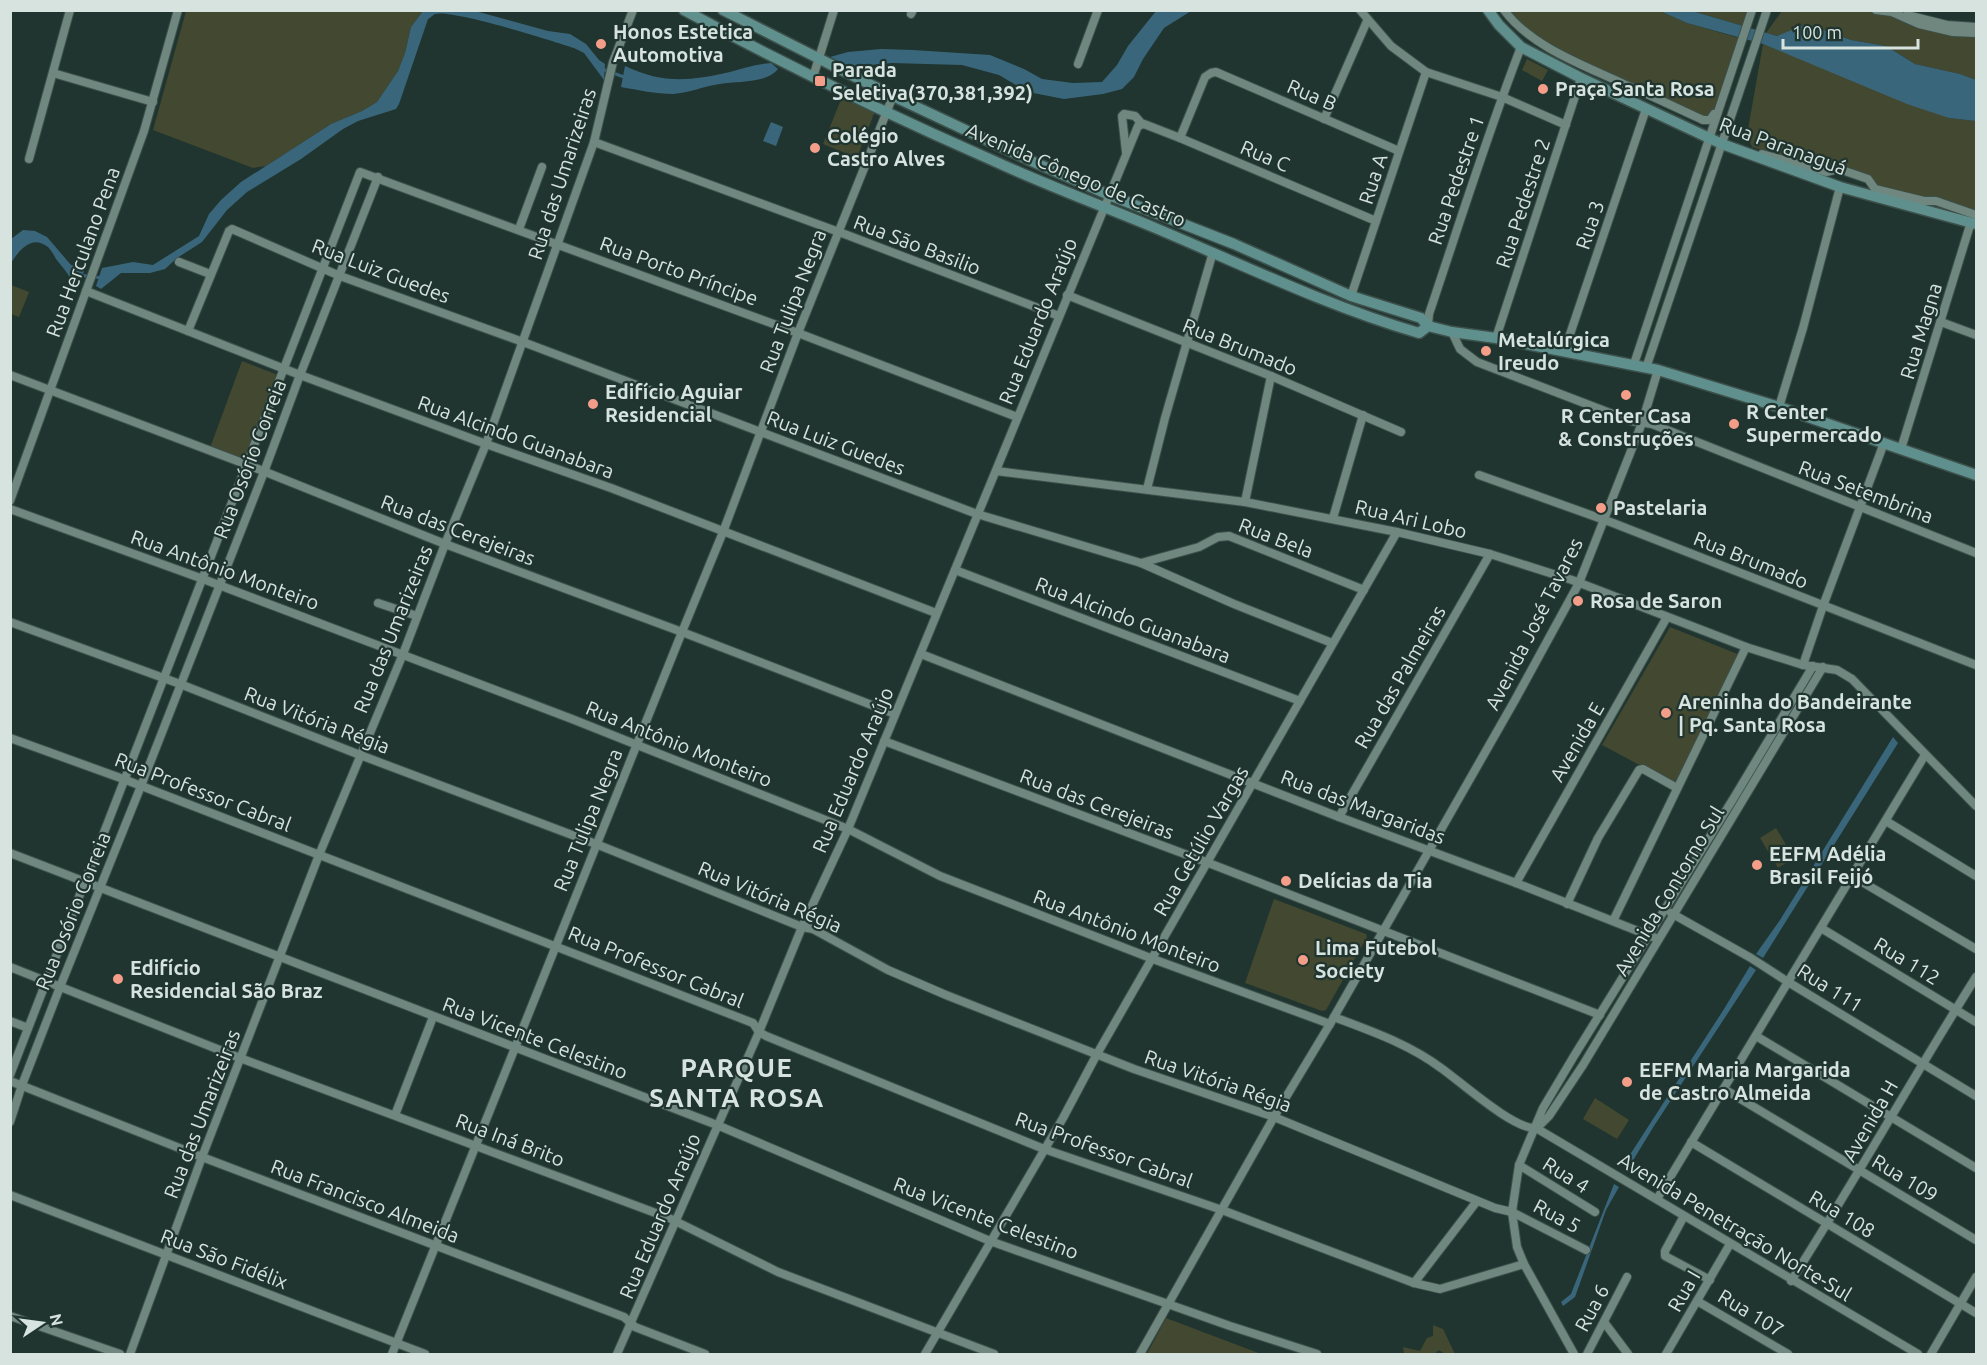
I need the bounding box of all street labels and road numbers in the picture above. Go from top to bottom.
street label: Rua B [1284,74,1340,115]
street label: Rua das Umarizeiras [523,85,600,263]
street label: Rua Pedestre 1 [1423,112,1488,247]
street label: Rua Paranaguá [1716,112,1850,179]
street label: Avenida Cônego de Castro [963,118,1189,231]
street label: Rua C [1237,135,1293,176]
street label: Rua Pedestre 2 [1491,135,1554,271]
street label: Rua A [1354,151,1391,207]
street label: Rua Herculano Pena [41,164,124,340]
street label: Rua 3 [1571,197,1609,252]
street label: Rua São Basilio [850,210,984,279]
street label: Rua Tulipa Negra [755,226,831,376]
street label: Rua Porto Príncipe [597,231,761,310]
street label: Rua Luiz Guedes [309,234,454,307]
street label: Rua Eduardo Araújo [994,234,1081,407]
street label: Rua Magna [1895,280,1946,382]
street label: Rua Brumado [1180,313,1301,380]
street label: Rua Osório Correia [209,376,290,542]
street label: Rua Alcindo Guanabara [415,390,617,483]
street label: Rua Luiz Guedes [764,406,909,479]
street label: Rua Setembrina [1796,455,1937,528]
street label: Rua das Cerejeiras [378,490,538,570]
street label: Rua Ari Lobo [1353,494,1469,543]
street label: Rua Bela [1236,513,1317,562]
street label: Rua Antônio Monteiro [128,525,322,614]
street label: Rua Brumado [1691,526,1812,593]
street label: Avenida José Tavares [1480,534,1587,714]
street label: Rua das Umarizeiras [348,541,437,716]
street label: Rua Alcindo Guanabara [1032,572,1234,667]
street label: Rua das Palmeiras [1349,601,1450,752]
street label: Rua Vitória Régia [241,681,393,758]
street label: Rua Eduardo Araújo [807,684,898,856]
street label: Rua Antônio Monteiro [583,696,776,791]
street label: Avenida E [1545,698,1608,785]
street label: Rua Tulipa Negra [548,745,627,895]
street label: Rua Professor Cabral [112,747,295,836]
street label: Rua Getúlio Vargas [1148,762,1253,920]
street label: Rua das Cerejeiras [1017,764,1177,844]
street label: Rua das Margaridas [1278,765,1449,848]
street label: Avenida Contorno Sul [1609,802,1728,980]
street label: Rua Osório Correia [30,828,115,993]
street label: Rua Vitória Régia [695,856,846,937]
street label: Rua Antônio Monteiro [1030,884,1224,977]
street label: Rua Professor Cabral [565,921,747,1012]
street label: Rua 112 [1870,932,1944,989]
street label: Rua 111 [1793,959,1867,1017]
street label: Rua Vicente Celestino [439,992,631,1083]
street label: Rua das Umarizeiras [159,1026,244,1202]
street label: Rua Vitória Régia [1142,1045,1295,1116]
street label: Avenida H [1837,1076,1902,1166]
street label: Rua Professor Cabral [1012,1107,1196,1192]
street label: Rua Iná Brito [452,1108,568,1171]
street label: Rua Eduardo Araújo [614,1130,705,1302]
street label: Avenida Penetração Norte-Sul [1614,1148,1856,1306]
street label: Rua 109 [1868,1149,1942,1206]
street label: Rua 4 [1539,1152,1594,1198]
street label: Rua Francisco Almeida [268,1154,463,1247]
street label: Rua Vicente Celestino [890,1172,1082,1263]
street label: Rua 108 [1805,1185,1879,1242]
street label: Rua 5 [1530,1194,1585,1237]
street label: Rua São Fidélix [157,1224,291,1293]
street label: Rua I [1663,1266,1704,1315]
street label: Rua 6 [1570,1280,1613,1335]
street label: Rua 107 [1714,1284,1788,1341]

